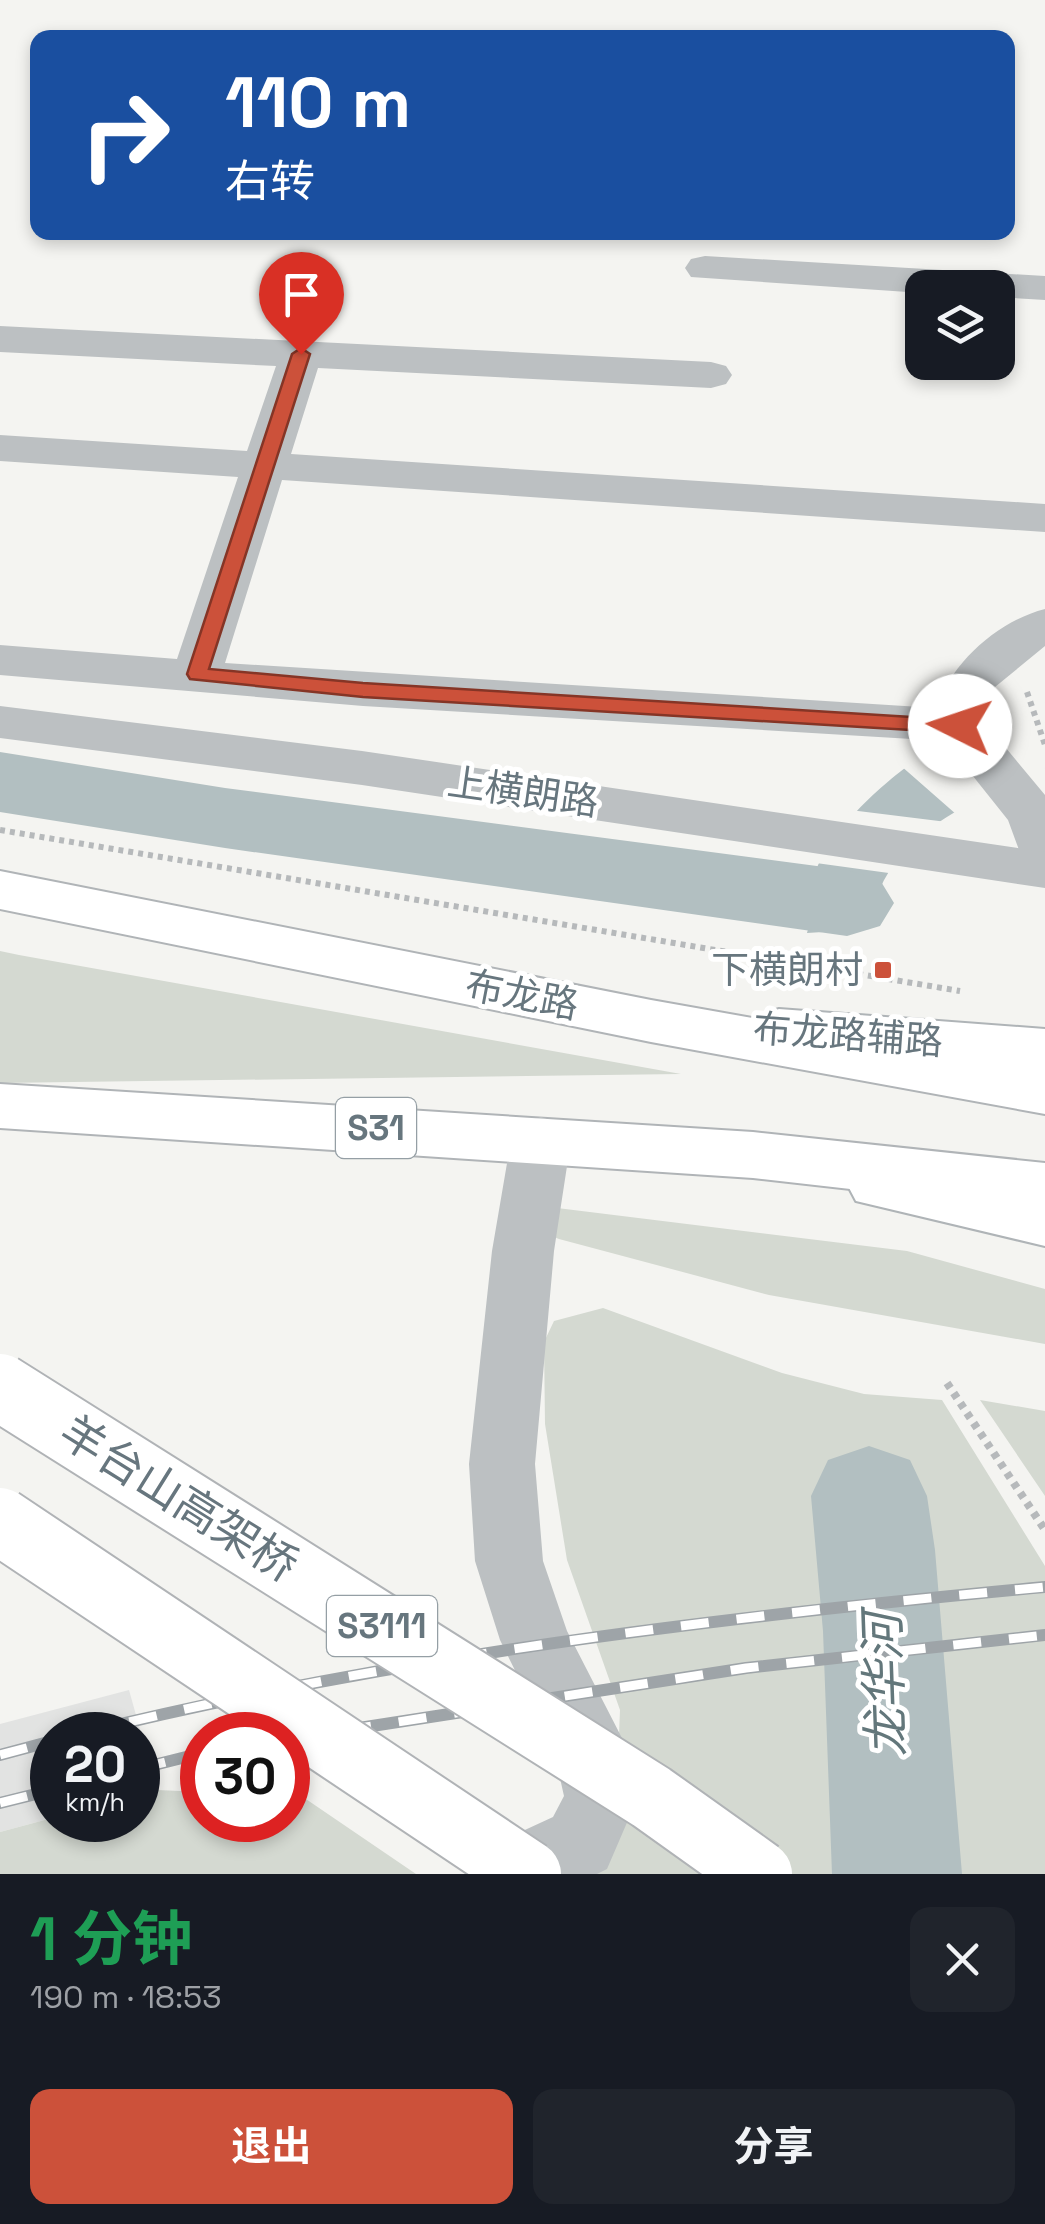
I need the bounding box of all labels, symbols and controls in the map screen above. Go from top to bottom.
text: 110 m [225,58,411,147]
icon: right [60,70,190,200]
text: 右转 [225,153,315,210]
pin [259,252,344,355]
icon: arrive [274,267,329,322]
map controls [905,270,1015,380]
button: layers [905,270,1015,380]
position arrow [908,674,1012,778]
street label: 上横朗路 [444,758,602,826]
place label: 下横朗村 [711,946,863,994]
marker: 下横朗村 [872,959,894,981]
street label: 布龙路 [461,961,583,1029]
street label: 布龙路辅路 [752,1004,944,1066]
road number: S31 [336,1098,416,1158]
street label: 羊台山高架桥 [49,1403,308,1594]
road number: S3111 [327,1596,437,1656]
water label: 龙华河 [851,1604,917,1758]
speed limit sign: 30 [180,1712,310,1842]
text: 20 [64,1733,126,1797]
text: km/h [65,1786,125,1818]
text: 1 分钟 [30,1901,192,1978]
button: close [910,1907,1015,2012]
text: 190 m · 18:53 [30,1977,222,2017]
button: 退出 [30,2089,513,2204]
button: 分享 [533,2089,1015,2204]

